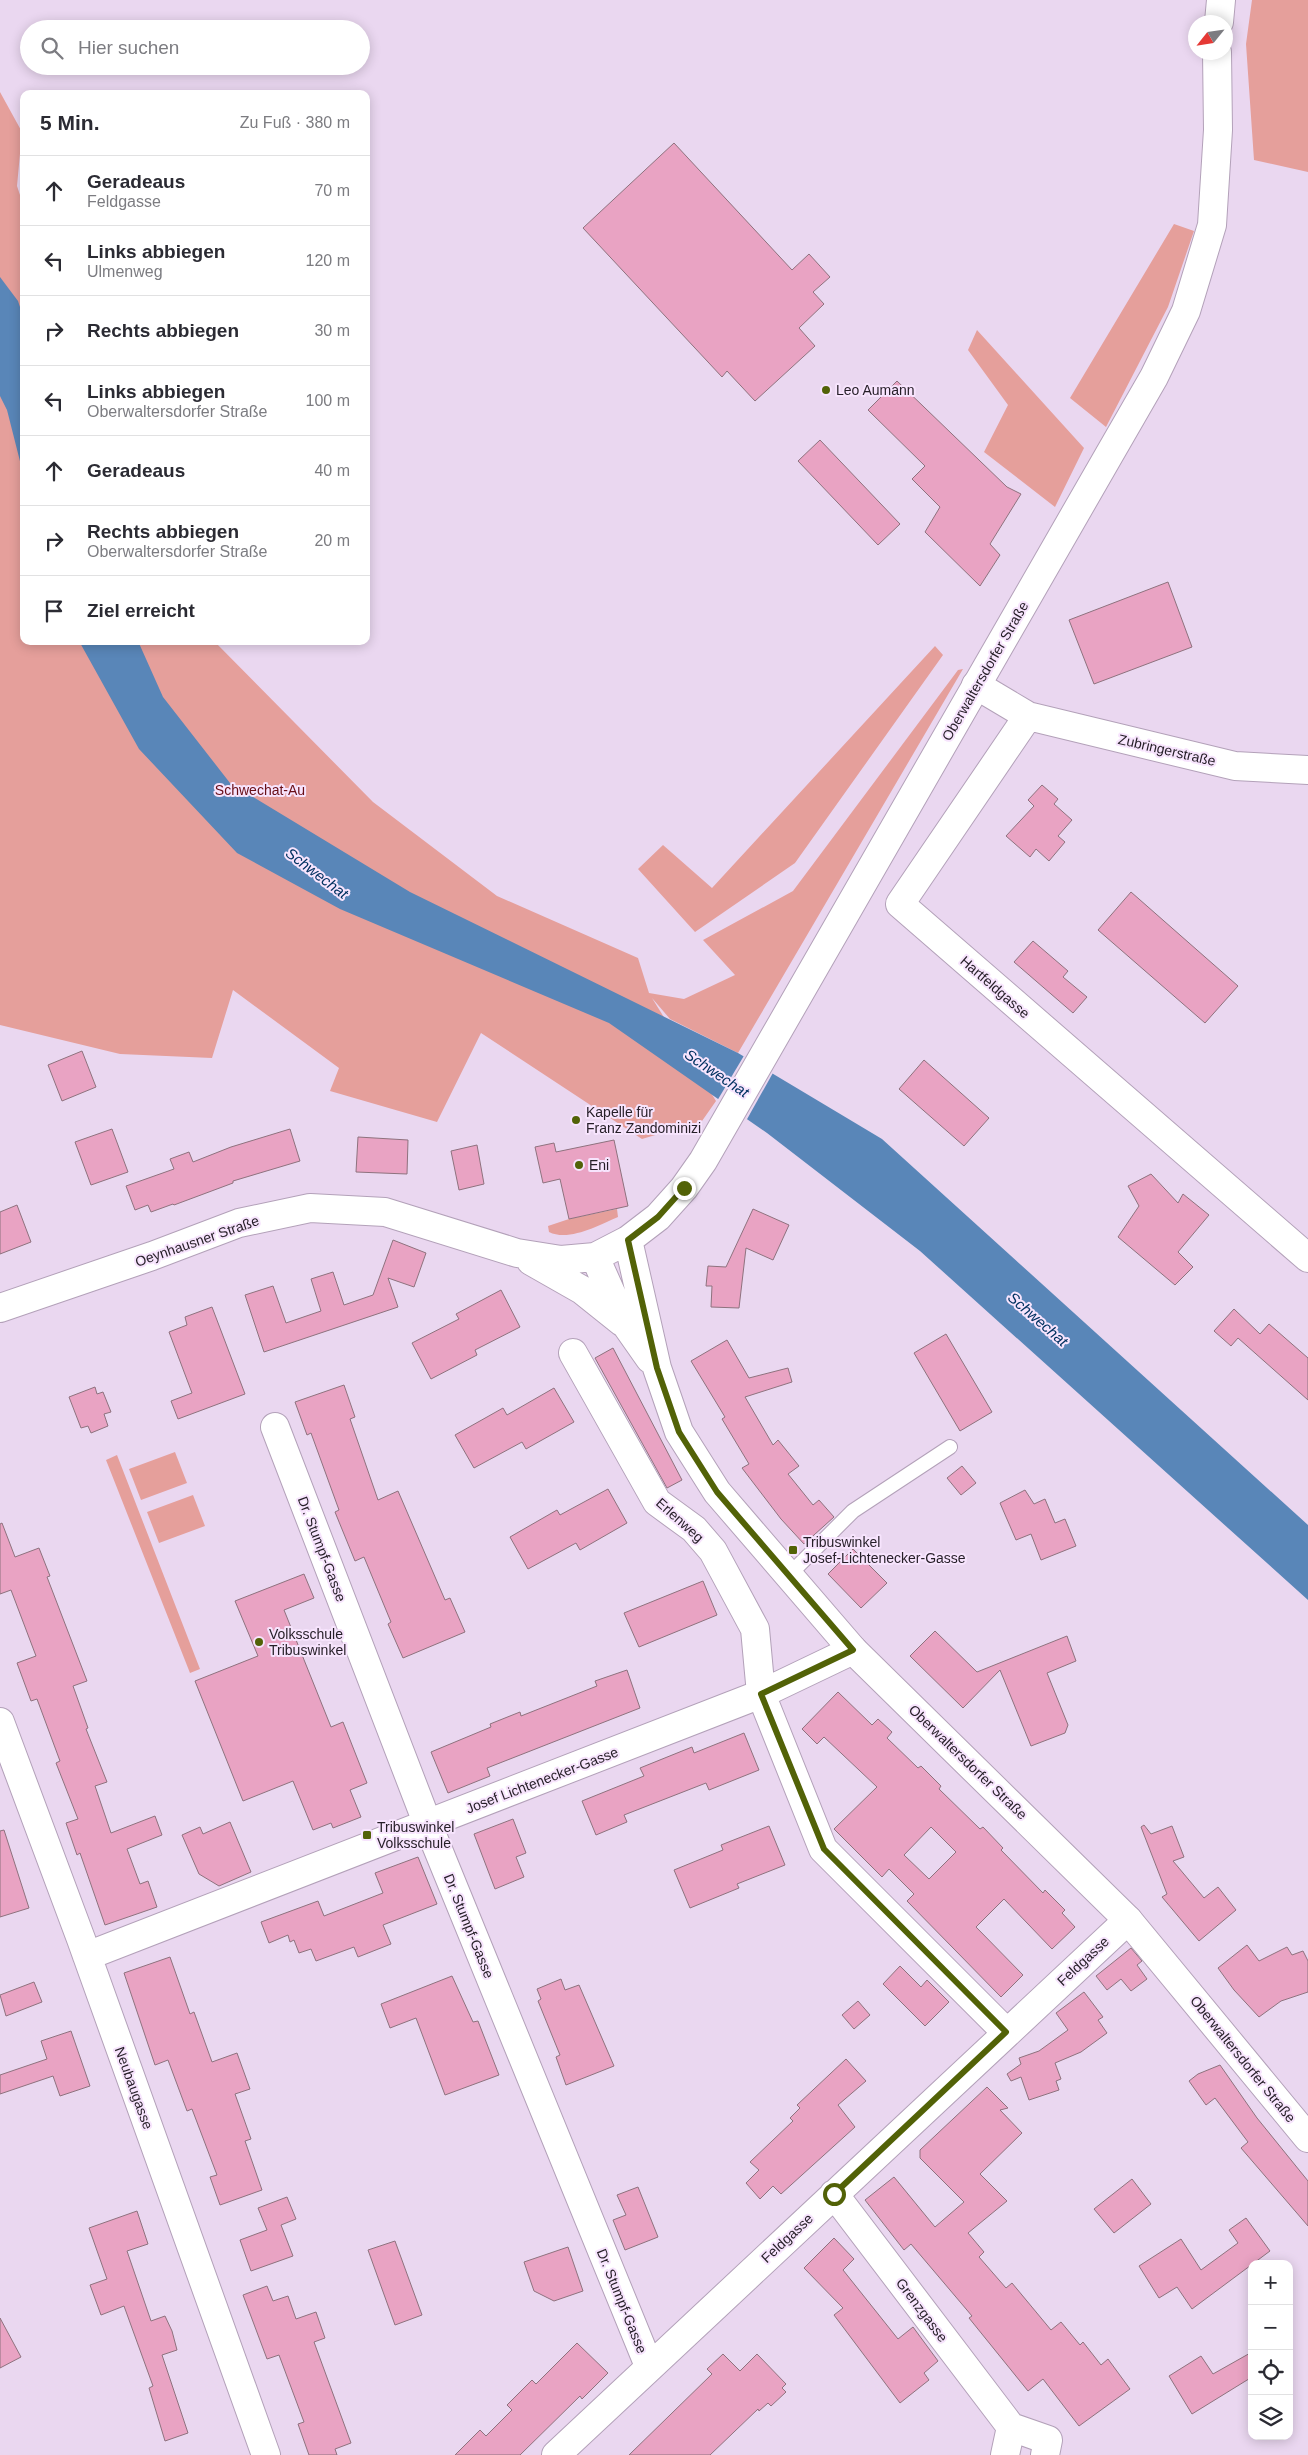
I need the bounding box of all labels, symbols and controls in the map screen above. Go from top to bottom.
north arrow [1188,15,1233,60]
search box [20,20,370,75]
icon: search [38,34,66,62]
text: Hier suchen [78,37,179,58]
text: 5 Min. [40,111,100,134]
text: Zu Fuß · 380 m [240,114,350,131]
text: Geradeaus [87,171,185,192]
icon: ahead [40,177,68,205]
text: 70 m [314,182,350,199]
text: Feldgasse [87,193,161,210]
text: Links abbiegen [87,241,225,262]
icon: left [40,247,68,275]
text: 120 m [306,252,350,269]
text: Ulmenweg [87,263,163,280]
icon: right [40,317,68,345]
text: Rechts abbiegen [87,320,239,341]
text: 30 m [314,322,350,339]
text: Links abbiegen [87,381,225,402]
place label: Leo Aumann [836,382,915,398]
marker: Leo Aumann [820,384,832,396]
icon: left [40,387,68,415]
text: 100 m [306,392,350,409]
text: Oberwaltersdorfer Straße [87,403,268,420]
icon: ahead [40,457,68,485]
text: Geradeaus [87,460,185,481]
text: 40 m [314,462,350,479]
text: Rechts abbiegen [87,521,239,542]
icon: right [40,527,68,555]
text: 20 m [314,532,350,549]
text: Oberwaltersdorfer Straße [87,543,268,560]
icon: arrive [40,597,68,625]
street label: Oberwaltersdorfer Straße [939,598,1032,743]
text: Ziel erreicht [87,600,195,621]
street label: Zubringerstraße [1117,731,1218,769]
park label: Schwechat-Au [215,782,305,798]
water label: Schwechat [283,844,352,902]
street label: Hartfeldgasse [957,953,1033,1022]
water label: Schwechat [682,1045,753,1101]
place label: Kapelle für Franz Zandominizi [586,1104,701,1136]
marker: Kapelle für Franz Zandominizi [570,1114,582,1126]
place label: Eni [589,1157,609,1173]
marker: Eni [573,1159,585,1171]
route end [673,1177,696,1200]
street label: Oeynhausner Straße [133,1212,261,1270]
water label: Schwechat [1005,1289,1072,1350]
street label: Dr. Stumpf-Gasse [295,1494,349,1604]
street label: Erlenweg [653,1495,707,1545]
place label: Tribuswinkel Josef-Lichtenecker-Gasse [803,1534,966,1566]
marker: Tribuswinkel Josef-Lichtenecker-Gasse [787,1544,799,1556]
place label: Volksschule Tribuswinkel [269,1626,346,1658]
marker: Volksschule Tribuswinkel [253,1636,265,1648]
street label: Oberwaltersdorfer Straße [906,1701,1031,1823]
street label: Josef Lichtenecker-Gasse [464,1743,621,1816]
place label: Tribuswinkel Volksschule [377,1819,454,1851]
marker: Tribuswinkel Volksschule [361,1829,373,1841]
street label: Dr. Stumpf-Gasse [441,1871,497,1981]
street label: Feldgasse [1054,1933,1112,1989]
street label: Oberwaltersdorfer Straße [1187,1993,1299,2126]
street label: Neubaugasse [112,2045,156,2132]
route start [823,2183,846,2206]
street label: Feldgasse [758,2210,816,2266]
street label: Dr. Stumpf-Gasse [594,2246,650,2356]
map controls [1248,2260,1293,2440]
button: + [1248,2260,1293,2305]
street label: Grenzgasse [893,2275,951,2345]
button: − [1248,2305,1293,2350]
button: locate [1248,2350,1293,2395]
button: layers [1248,2395,1293,2440]

